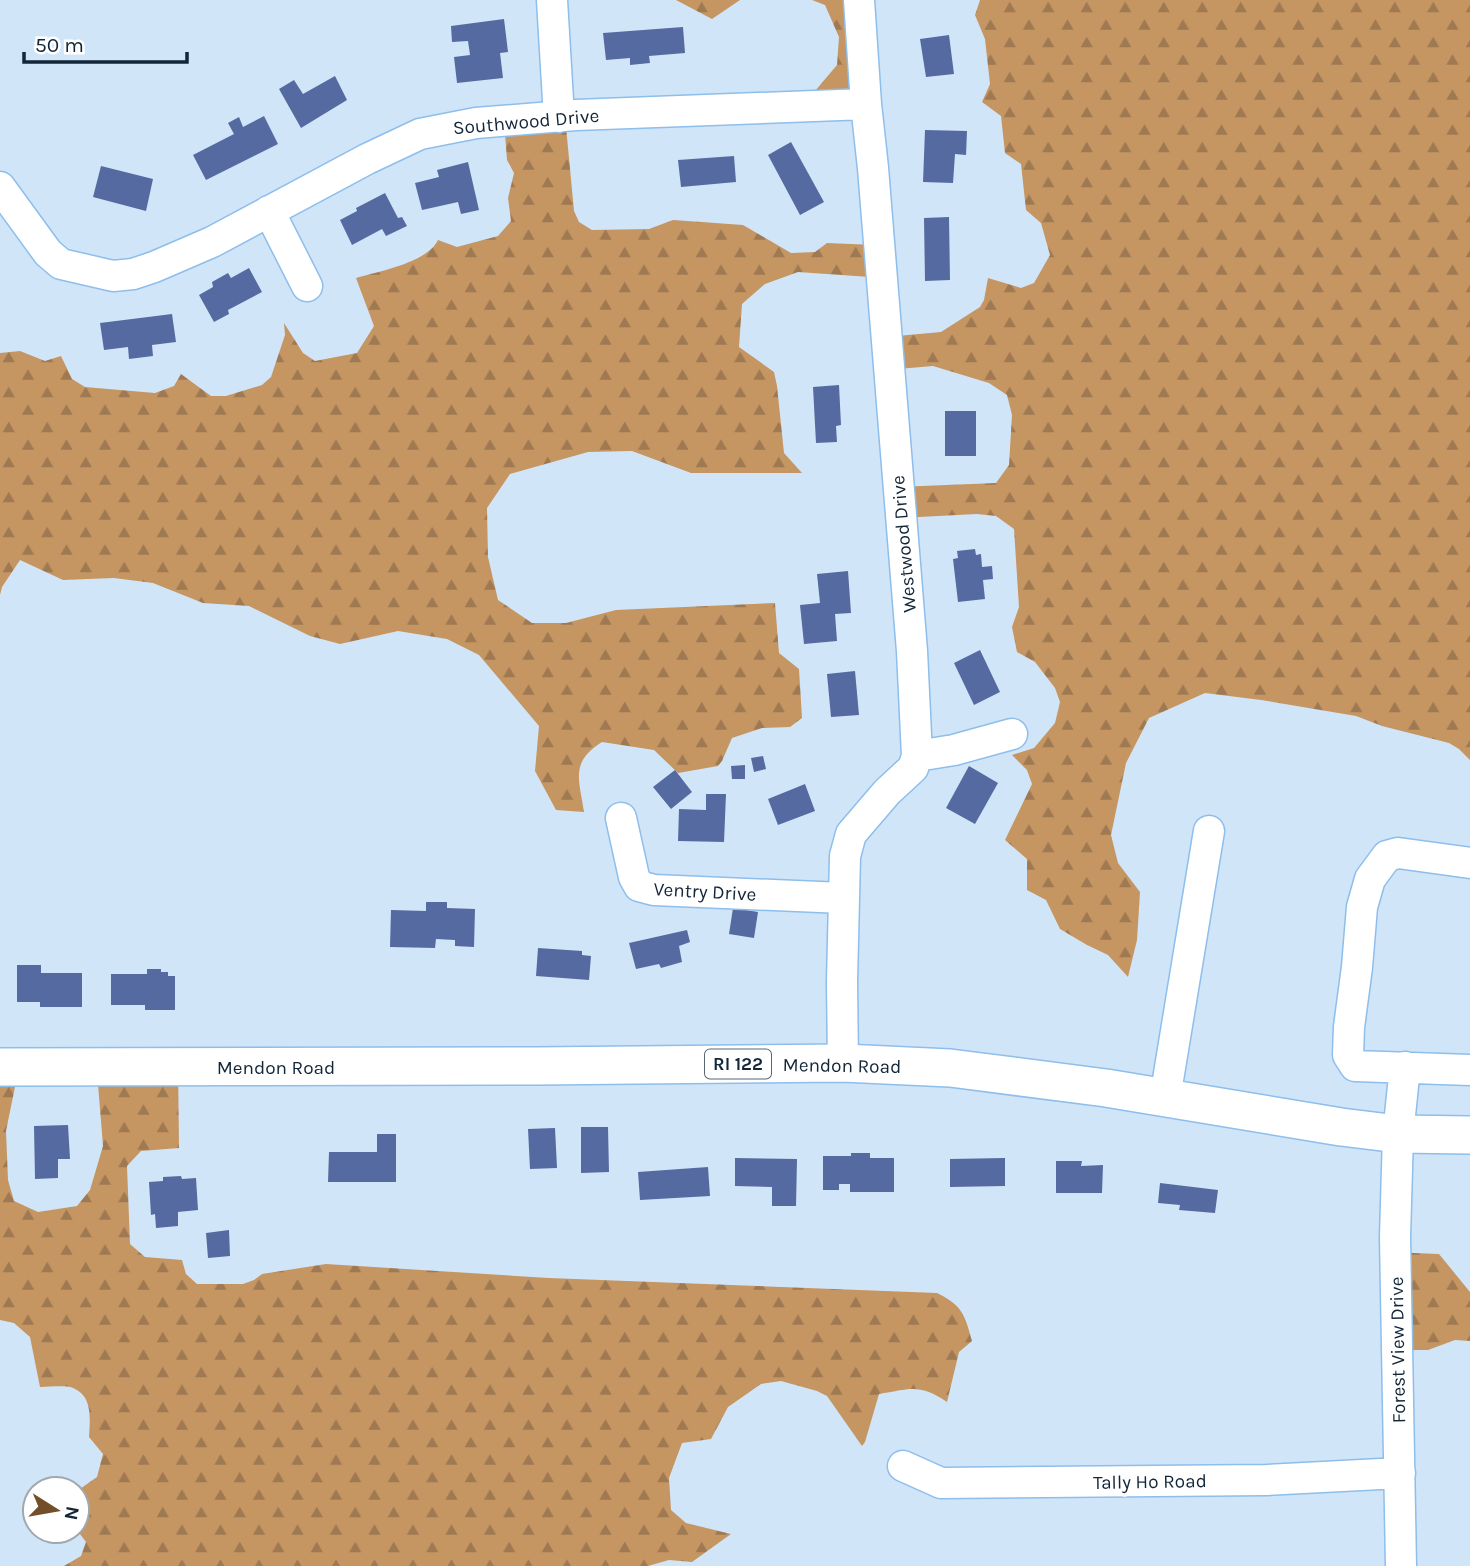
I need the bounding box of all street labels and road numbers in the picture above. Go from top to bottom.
street label: Southwood Drive [452,105,600,139]
street label: Westwood Drive [887,474,921,614]
street label: Ventry Drive [653,878,757,906]
road number: RI 122 [705,1050,771,1078]
street label: Mendon Road [782,1054,902,1078]
street label: Mendon Road [217,1057,335,1079]
street label: Forest View Drive [1386,1276,1410,1424]
street label: Tally Ho Road [1093,1470,1207,1494]

